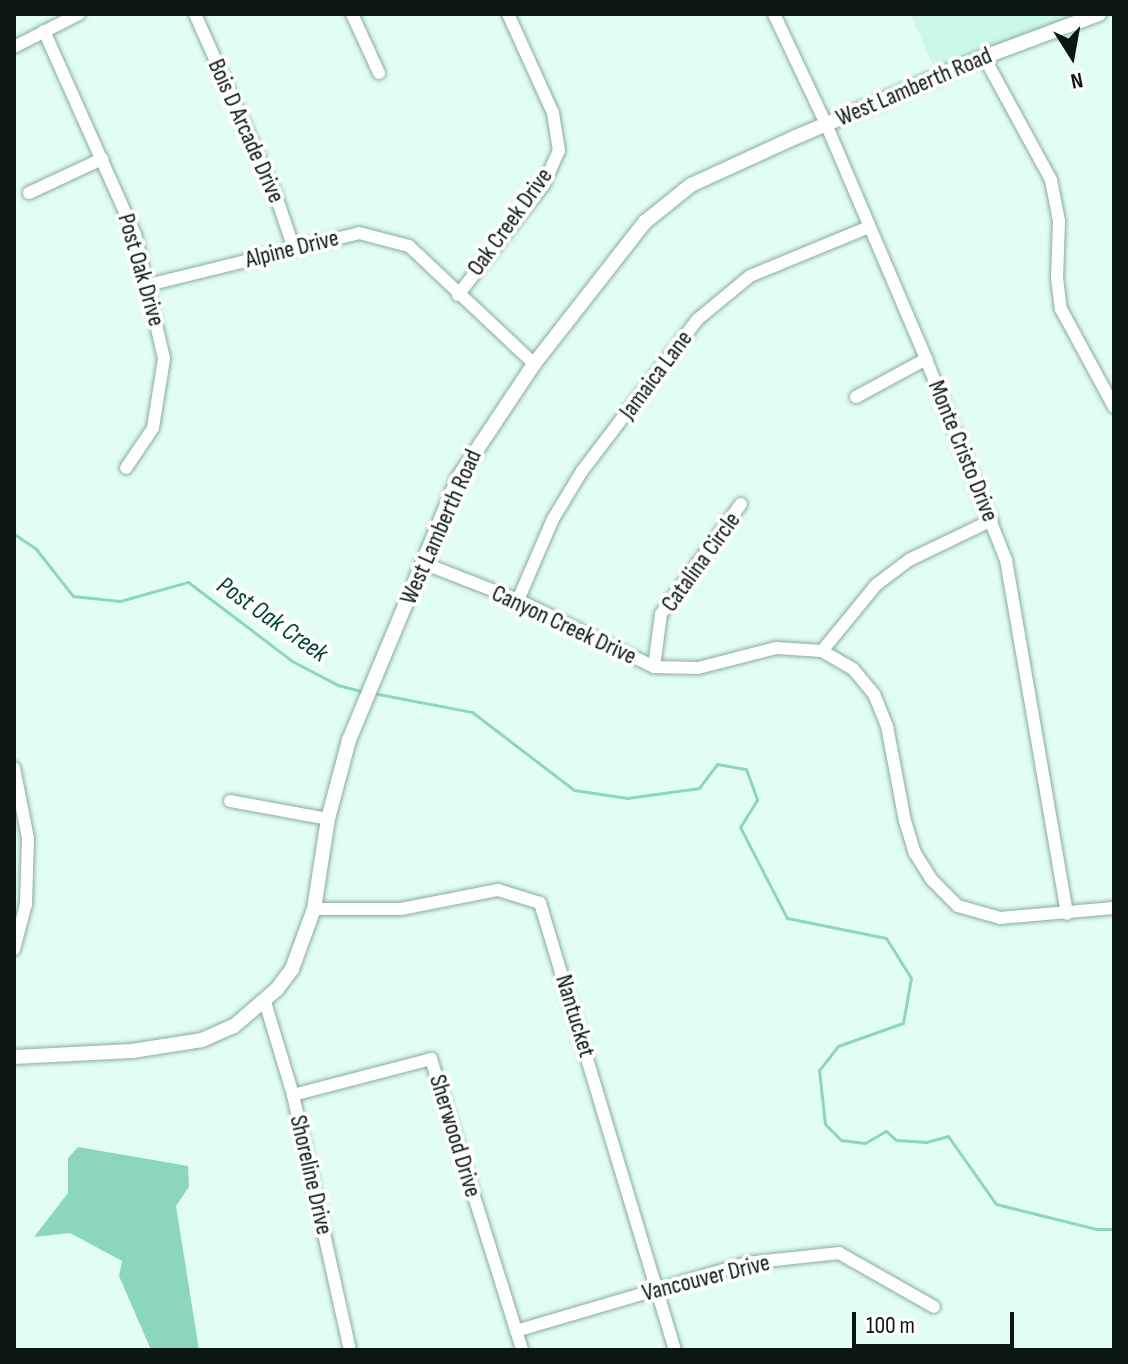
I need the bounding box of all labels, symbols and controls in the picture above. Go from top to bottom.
north arrow [1032,16,1112,96]
street label: West Lamberth Road [832,41,996,133]
street label: Bois D Arcade Drive [201,55,291,207]
text: N [1068,66,1085,94]
street label: Oak Creek Drive [461,163,559,281]
street label: Post Oak Drive [111,210,171,330]
street label: Alpine Drive [242,224,342,274]
street label: Jamaica Lane [613,325,699,425]
street label: Monte Cristo Drive [922,376,1004,526]
street label: West Lamberth Road [394,445,488,609]
street label: Catalina Circle [655,507,747,617]
water label: Post Oak Creek [210,570,334,670]
street label: Canyon Creek Drive [487,579,641,671]
street label: Nantucket [549,971,601,1061]
street label: Sherwood Drive [423,1071,487,1201]
street label: Shoreline Drive [283,1112,339,1238]
street label: Vancouver Drive [639,1248,773,1308]
scale bar [856,1296,1018,1346]
text: 100 m [866,1311,915,1340]

